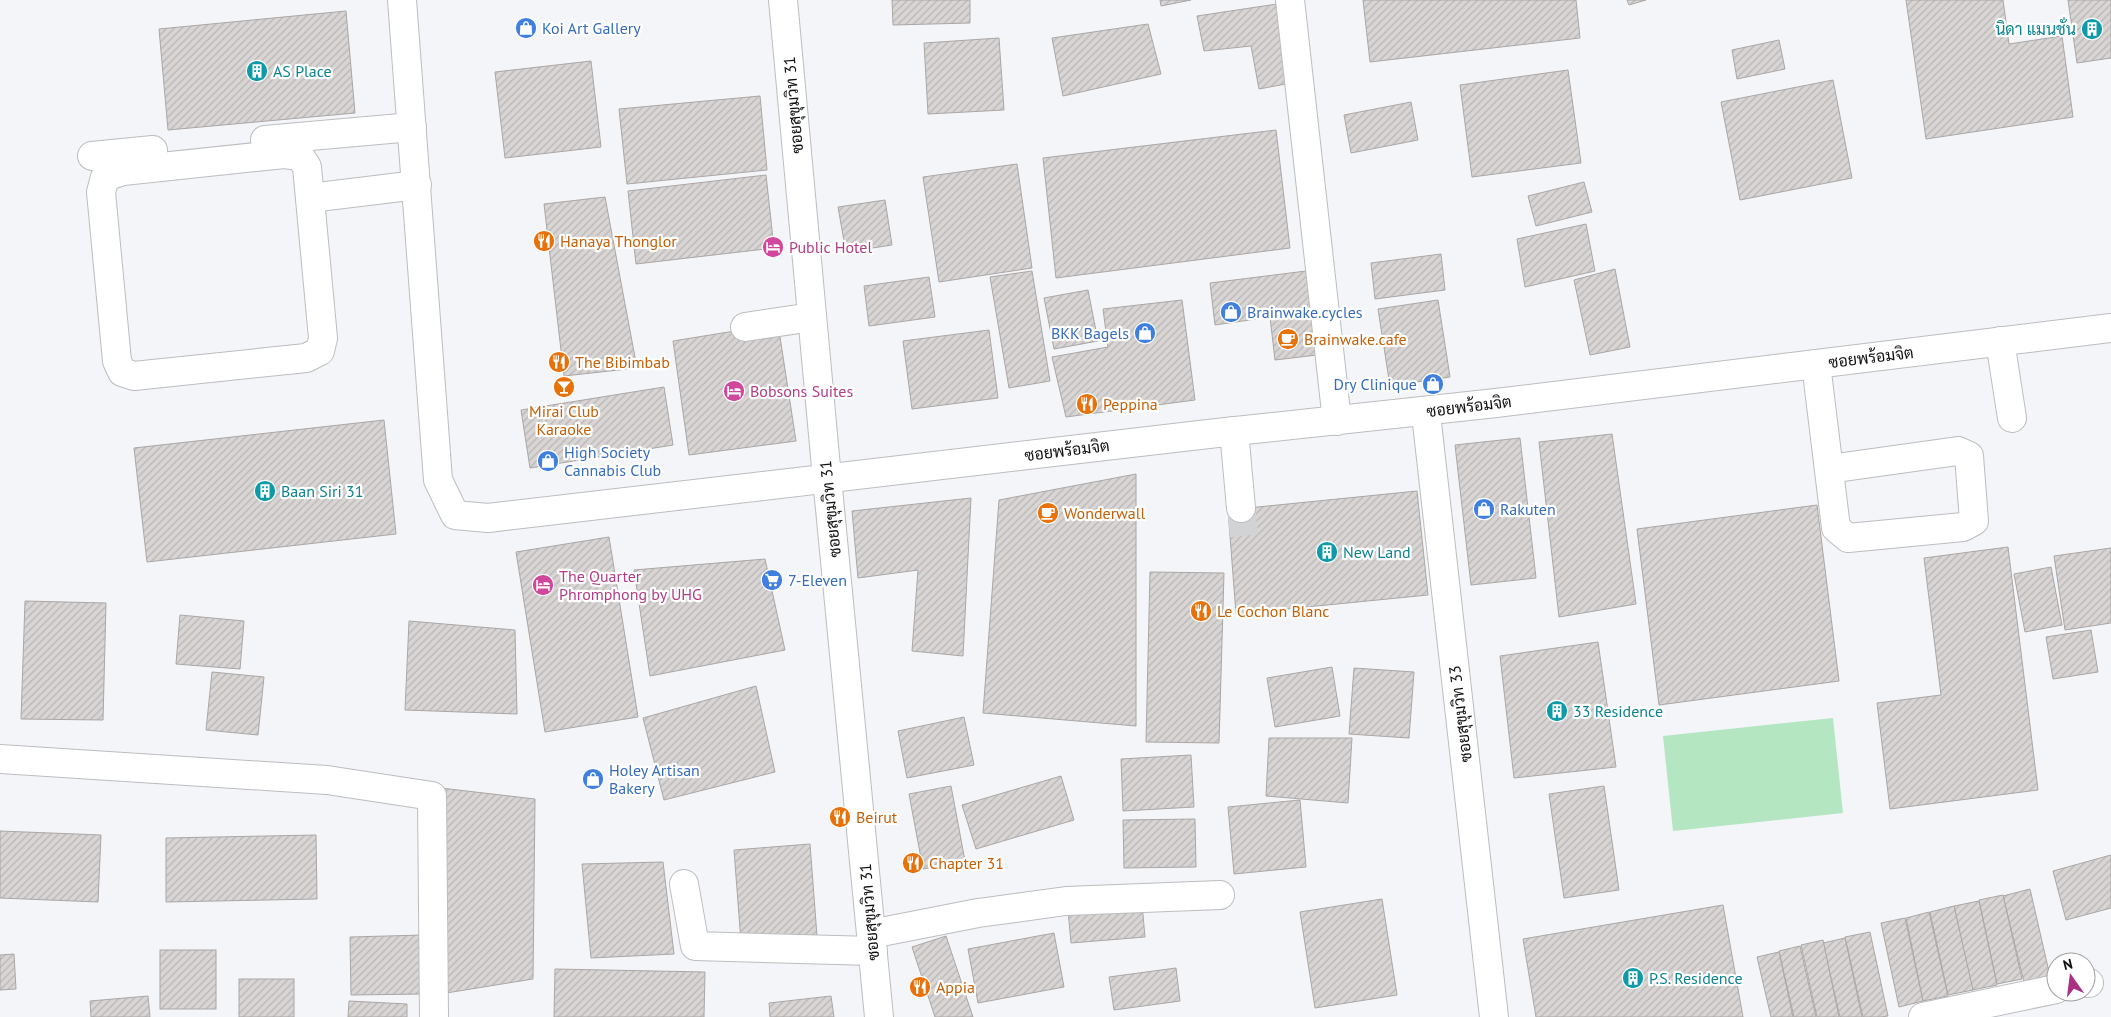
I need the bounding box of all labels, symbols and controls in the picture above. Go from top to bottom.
shop icon: Koi Art Gallery [514,16,538,40]
place label: นิดา แมนชั่น [1995,16,2076,39]
building icon: นิดา แมนชั่น [2080,17,2104,41]
place label: Koi Art Gallery [542,18,641,38]
street label: ซอยสุขุมวิท 31 [779,55,809,154]
building icon: AS Place [245,59,269,83]
place label: AS Place [273,61,332,81]
restaurant icon: Hanaya Thonglor [532,229,556,253]
place label: Hanaya Thonglor [560,231,677,251]
hotel icon: Public Hotel [761,235,785,259]
place label: Public Hotel [789,237,872,257]
shop icon: Brainwake.cycles [1219,300,1243,324]
place label: Brainwake.cycles [1247,302,1363,322]
shop icon: BKK Bagels [1133,321,1157,345]
place label: BKK Bagels [1051,323,1129,343]
cafe icon: Brainwake.cafe [1276,327,1300,351]
place label: Brainwake.cafe [1304,329,1407,349]
street label: ซอยพร้อมจิต [1827,342,1915,372]
restaurant icon: The Bibimbab [547,350,571,374]
place label: The Bibimbab [575,352,670,372]
shop icon: Dry Clinique [1421,372,1445,396]
place label: Dry Clinique [1333,374,1417,394]
bar icon: Mirai Club Karaoke [552,375,576,399]
hotel icon: Bobsons Suites [722,379,746,403]
place label: Bobsons Suites [750,381,853,401]
street label: ซอยพร้อมจิต [1425,391,1513,421]
restaurant icon: Peppina [1075,392,1099,416]
place label: Peppina [1103,394,1158,414]
place label: Mirai Club Karaoke [529,401,599,439]
street label: ซอยพร้อมจิต [1023,435,1111,465]
place label: High Society Cannabis Club [564,442,661,480]
shop icon: High Society Cannabis Club [536,449,560,473]
street label: ซอยสุขุมวิท 31 [815,459,847,558]
building icon: Baan Siri 31 [253,479,277,503]
place label: Baan Siri 31 [281,481,363,501]
shop icon: Rakuten [1472,497,1496,521]
place label: Rakuten [1500,499,1556,519]
cafe icon: Wonderwall [1036,501,1060,525]
place label: Wonderwall [1064,503,1145,523]
building icon: New Land [1315,540,1339,564]
place label: New Land [1343,542,1411,562]
place label: The Quarter Phromphong by UHG [559,566,702,604]
supermarket icon: 7-Eleven [760,568,784,592]
place label: 7-Eleven [788,570,847,590]
hotel icon: The Quarter Phromphong by UHG [531,573,555,597]
restaurant icon: Le Cochon Blanc [1189,599,1213,623]
place label: Le Cochon Blanc [1217,601,1329,621]
street label: ซอยสุขุมวิท 33 [1444,664,1478,764]
building icon: 33 Residence [1545,699,1569,723]
place label: 33 Residence [1573,701,1663,721]
place label: Holey Artisan Bakery [609,760,700,798]
shop icon: Holey Artisan Bakery [581,767,605,791]
restaurant icon: Beirut [828,805,852,829]
place label: Beirut [856,807,898,827]
restaurant icon: Chapter 31 [901,851,925,875]
place label: Chapter 31 [929,853,1004,873]
street label: ซอยสุขุมวิท 31 [855,862,885,961]
north arrow [2046,952,2096,1002]
text: N [2061,955,2074,974]
building icon: P.S. Residence [1621,966,1645,990]
place label: P.S. Residence [1649,968,1743,988]
restaurant icon: Appia [908,975,932,999]
place label: Appia [936,977,975,997]

